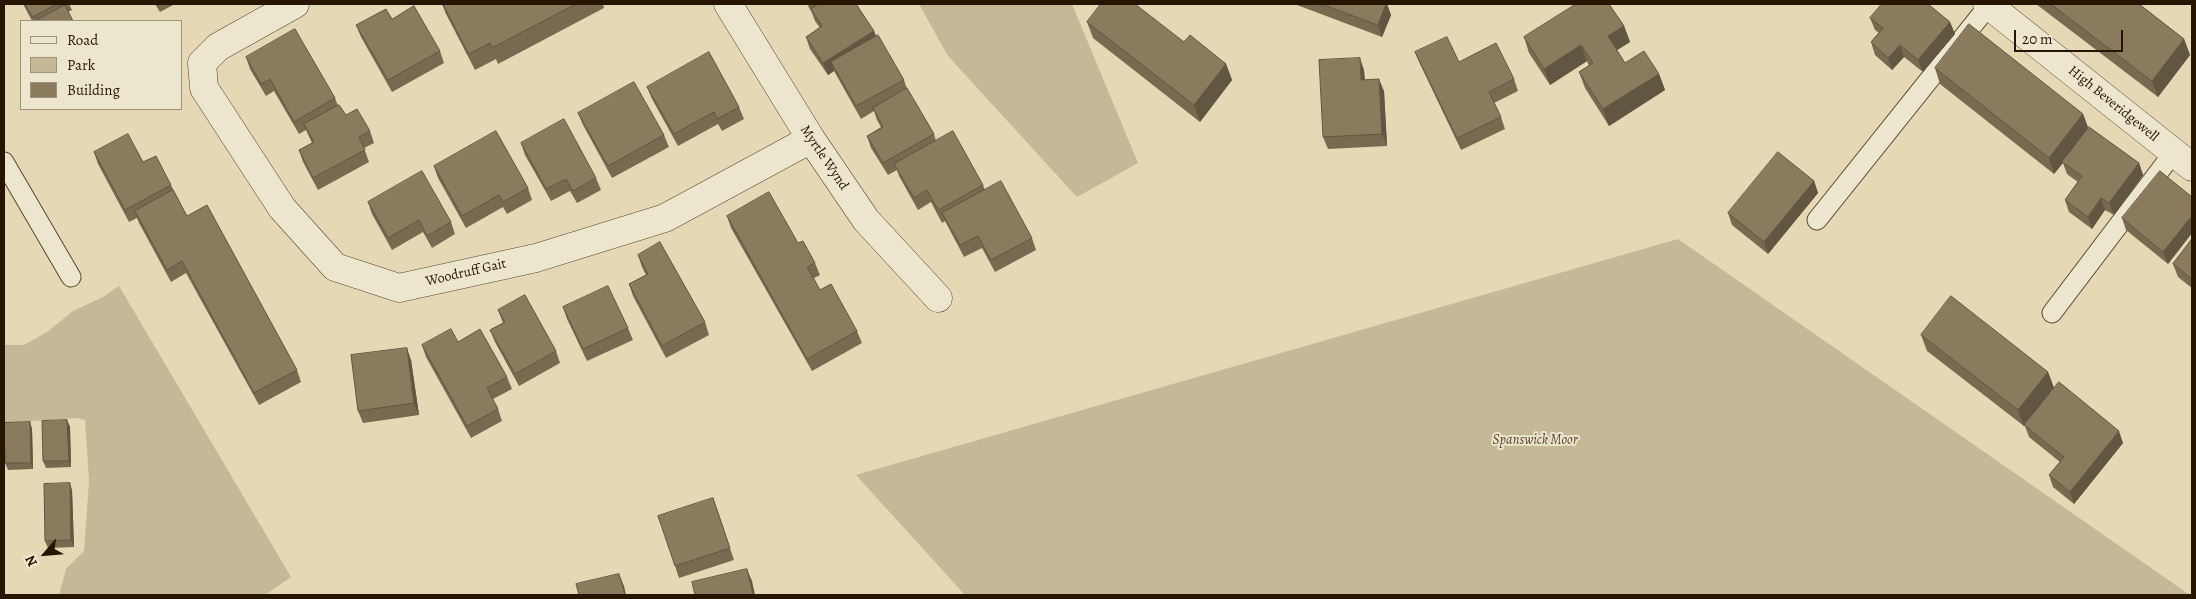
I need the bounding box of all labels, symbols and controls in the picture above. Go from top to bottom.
legend [20,20,182,110]
scale bar [2016,20,2125,52]
text: 20 m [2022,29,2053,49]
text: Road [67,30,98,50]
text: Park [67,55,95,75]
street label: High Beveridgewell [2064,62,2162,146]
text: Building [67,80,120,100]
street label: Myrtle Wynd [796,122,852,194]
street label: Woodruff Gait [424,256,508,290]
park label: Spanswick Moor [1492,433,1578,449]
north arrow [20,529,70,579]
text: N [20,552,42,570]

